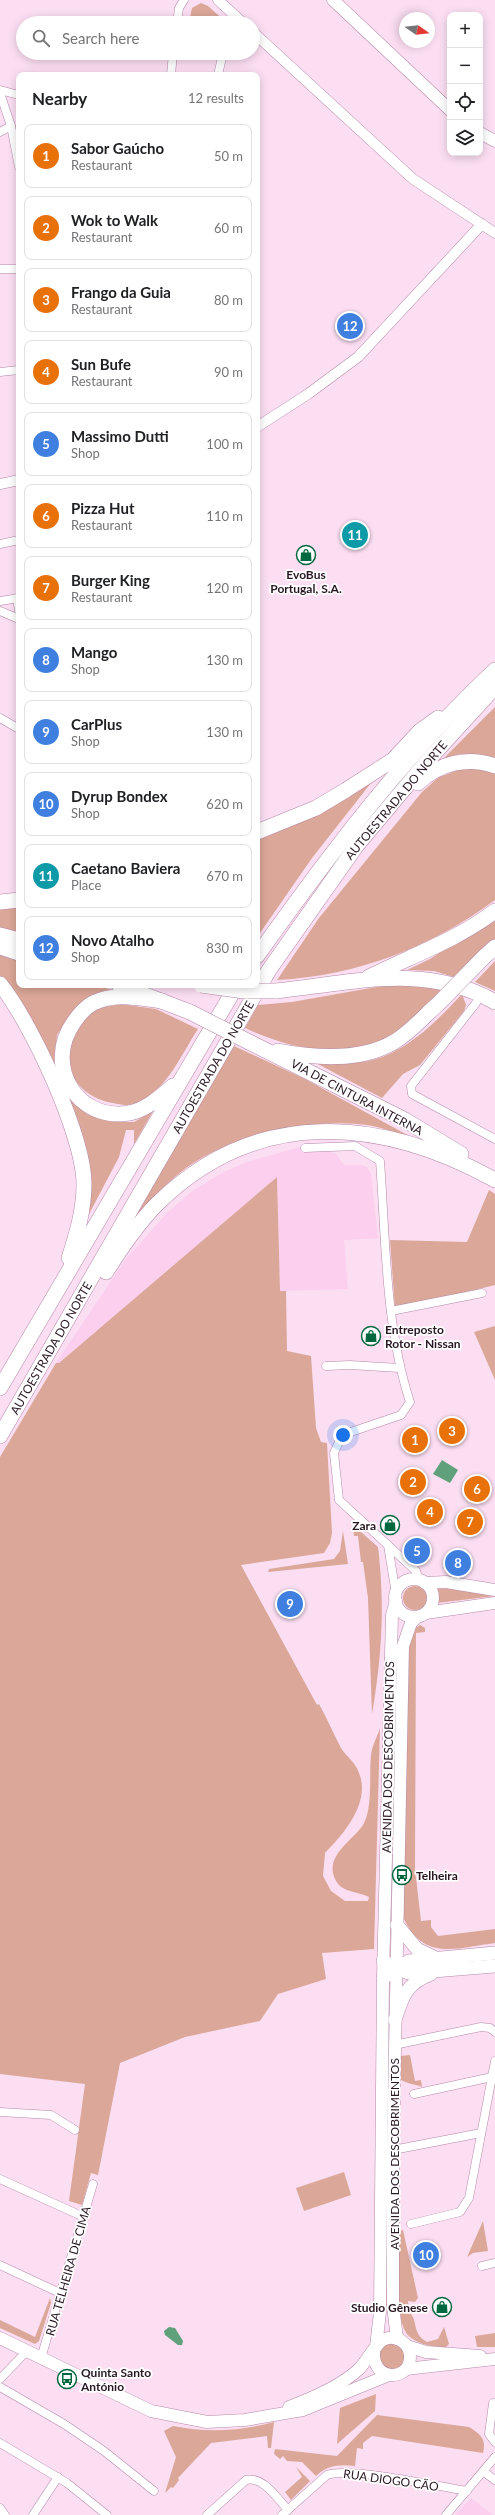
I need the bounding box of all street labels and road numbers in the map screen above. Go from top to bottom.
street label: AUTOESTRADA DO NORTE [342,737,450,863]
street label: AUTOESTRADA DO NORTE [169,998,257,1136]
street label: VIA DE CINTURA INTERNA [288,1056,426,1139]
street label: AUTOESTRADA DO NORTE [7,1279,95,1417]
street label: AVENIDA DOS DESCOBRIMENTOS [379,1661,397,1853]
street label: AVENIDA DOS DESCOBRIMENTOS [387,2058,402,2250]
street label: RUA TELHEIRA DE CIMA [42,2204,94,2338]
street label: RUA DIOGO CÃO [342,2466,440,2494]

